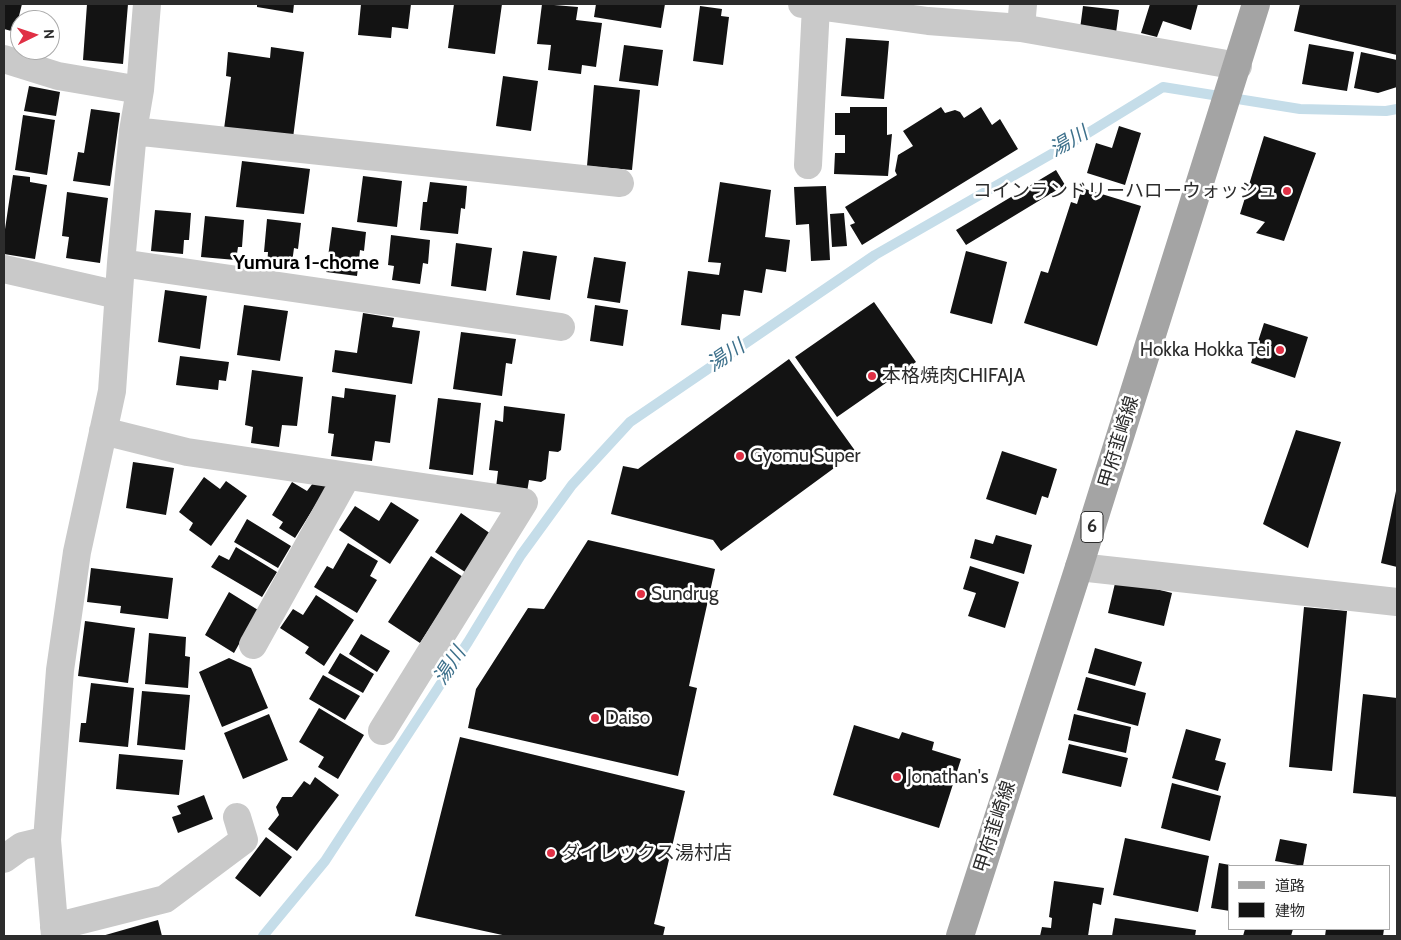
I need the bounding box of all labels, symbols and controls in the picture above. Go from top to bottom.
north arrow [10,10,60,60]
text: N [40,28,58,40]
water label: 湯川 [1046,122,1092,162]
place label: コインランドリーハローウォッシュ [973,180,1277,202]
marker: コインランドリーハローウォッシュ [1281,185,1293,197]
district label: Yumura 1-chome [233,251,379,275]
water label: 湯川 [703,335,749,377]
place label: Hokka Hokka Tei [1140,339,1270,361]
marker: Hokka Hokka Tei [1274,344,1286,356]
place label: 本格焼肉CHIFAJA [882,365,1025,387]
marker: 本格焼肉CHIFAJA [866,370,878,382]
street label: 甲府韮崎線 [1094,393,1144,491]
place label: Gyomu Super [750,445,861,467]
marker: Gyomu Super [734,450,746,462]
road number: 6 [1081,512,1103,542]
place label: Sundrug [651,583,719,605]
marker: Sundrug [635,588,647,600]
water label: 湯川 [429,643,471,689]
place label: Daiso [605,707,650,729]
marker: Daiso [589,712,601,724]
place label: Jonathan's [907,766,989,788]
marker: Jonathan's [891,771,903,783]
street label: 甲府韮崎線 [969,778,1021,876]
place label: ダイレックス湯村店 [561,842,732,864]
marker: ダイレックス湯村店 [545,847,557,859]
legend [1228,865,1391,930]
text: 道路 [1275,877,1305,895]
text: 建物 [1275,902,1305,920]

